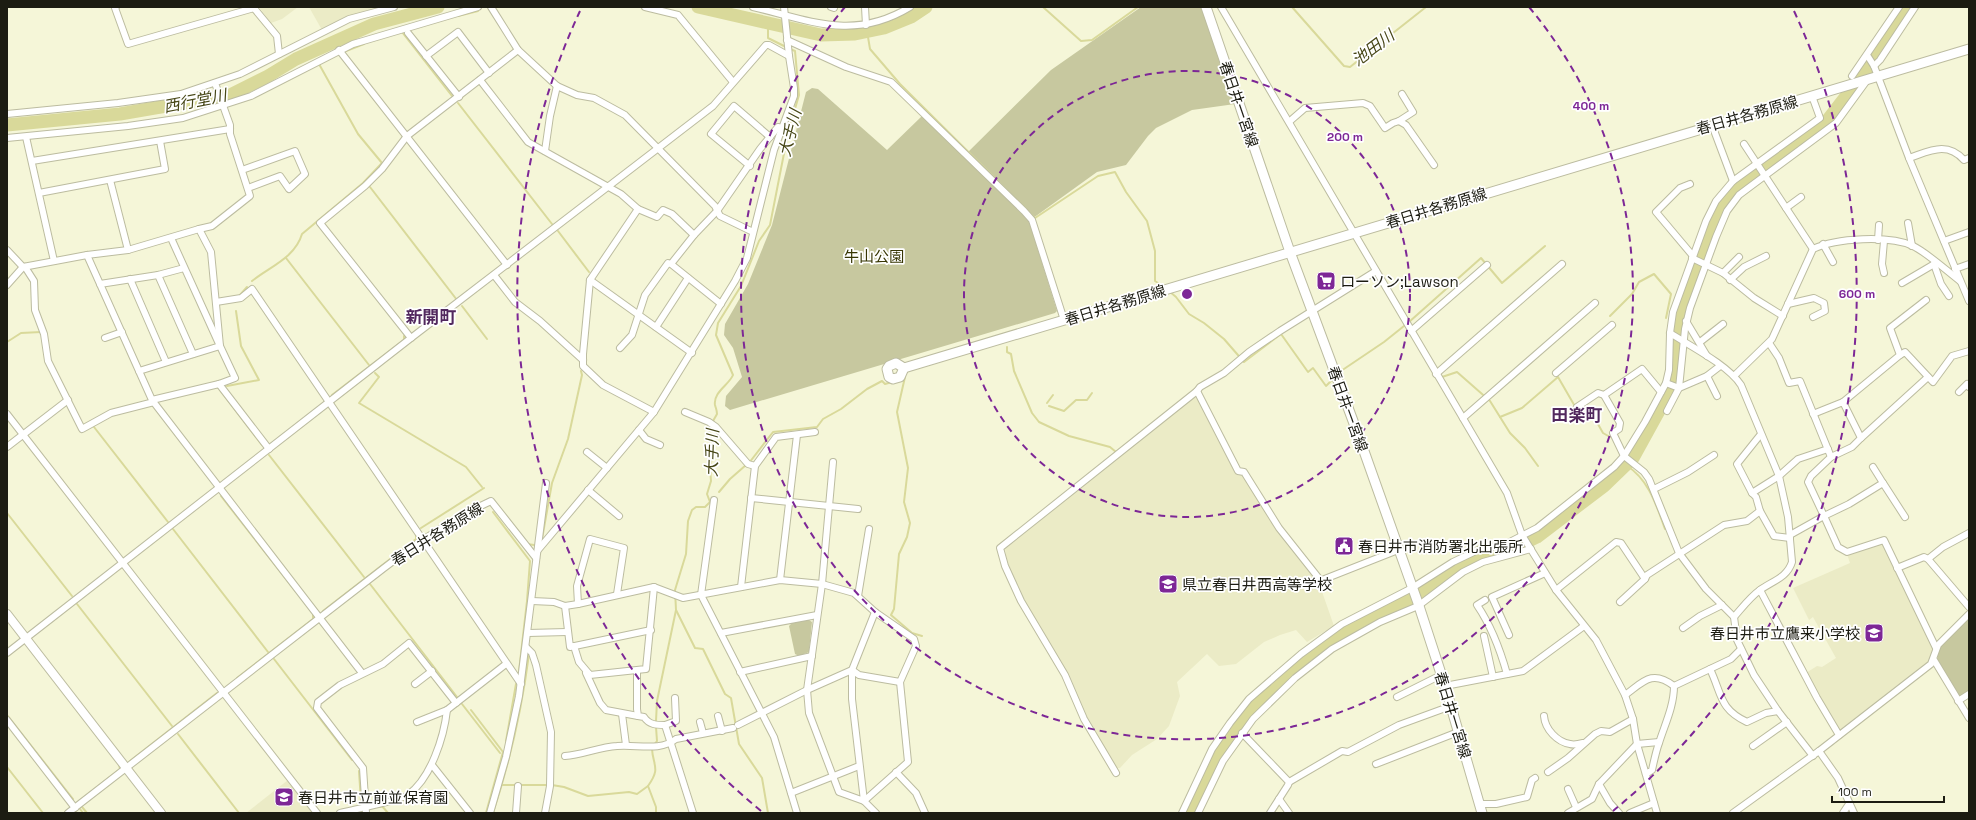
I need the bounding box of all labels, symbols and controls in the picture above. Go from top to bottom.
water label: 池田川 [1348,24,1400,71]
street label: 春日井一宮線 [1215,58,1263,150]
water label: 西行堂川 [162,84,230,117]
street label: 春日井各務原線 [1694,91,1800,139]
text: 400 m [1573,98,1609,114]
water label: 大手川 [774,105,806,159]
text: 200 m [1327,129,1363,145]
street label: 春日井各務原線 [1383,184,1489,232]
park label: 牛山公園 [844,247,904,266]
supermarket icon: ローソン;Lawson [1315,270,1337,292]
place label: ローソン;Lawson [1340,272,1459,291]
street label: 春日井各務原線 [1062,281,1168,329]
text: 600 m [1839,286,1875,302]
centre of rings [1180,287,1194,301]
district label: 新開町 [406,306,457,328]
street label: 春日井一宮線 [1324,363,1372,455]
district label: 田楽町 [1552,404,1603,426]
water label: 大手川 [701,427,723,477]
street label: 春日井各務原線 [387,498,487,570]
public building icon: 春日井市消防署北出張所 [1333,535,1355,557]
place label: 春日井市消防署北出張所 [1358,537,1523,556]
school or university icon: 県立春日井西高等学校 [1157,573,1179,595]
place label: 県立春日井西高等学校 [1182,575,1332,594]
school or university icon: 春日井市立鷹来小学校 [1863,622,1885,644]
place label: 春日井市立鷹来小学校 [1710,624,1860,643]
street label: 春日井一宮線 [1431,669,1475,761]
scale bar [1832,778,1944,804]
text: 100 m [1838,784,1872,800]
school or university icon: 春日井市立前並保育園 [273,786,295,808]
place label: 春日井市立前並保育園 [298,788,448,807]

